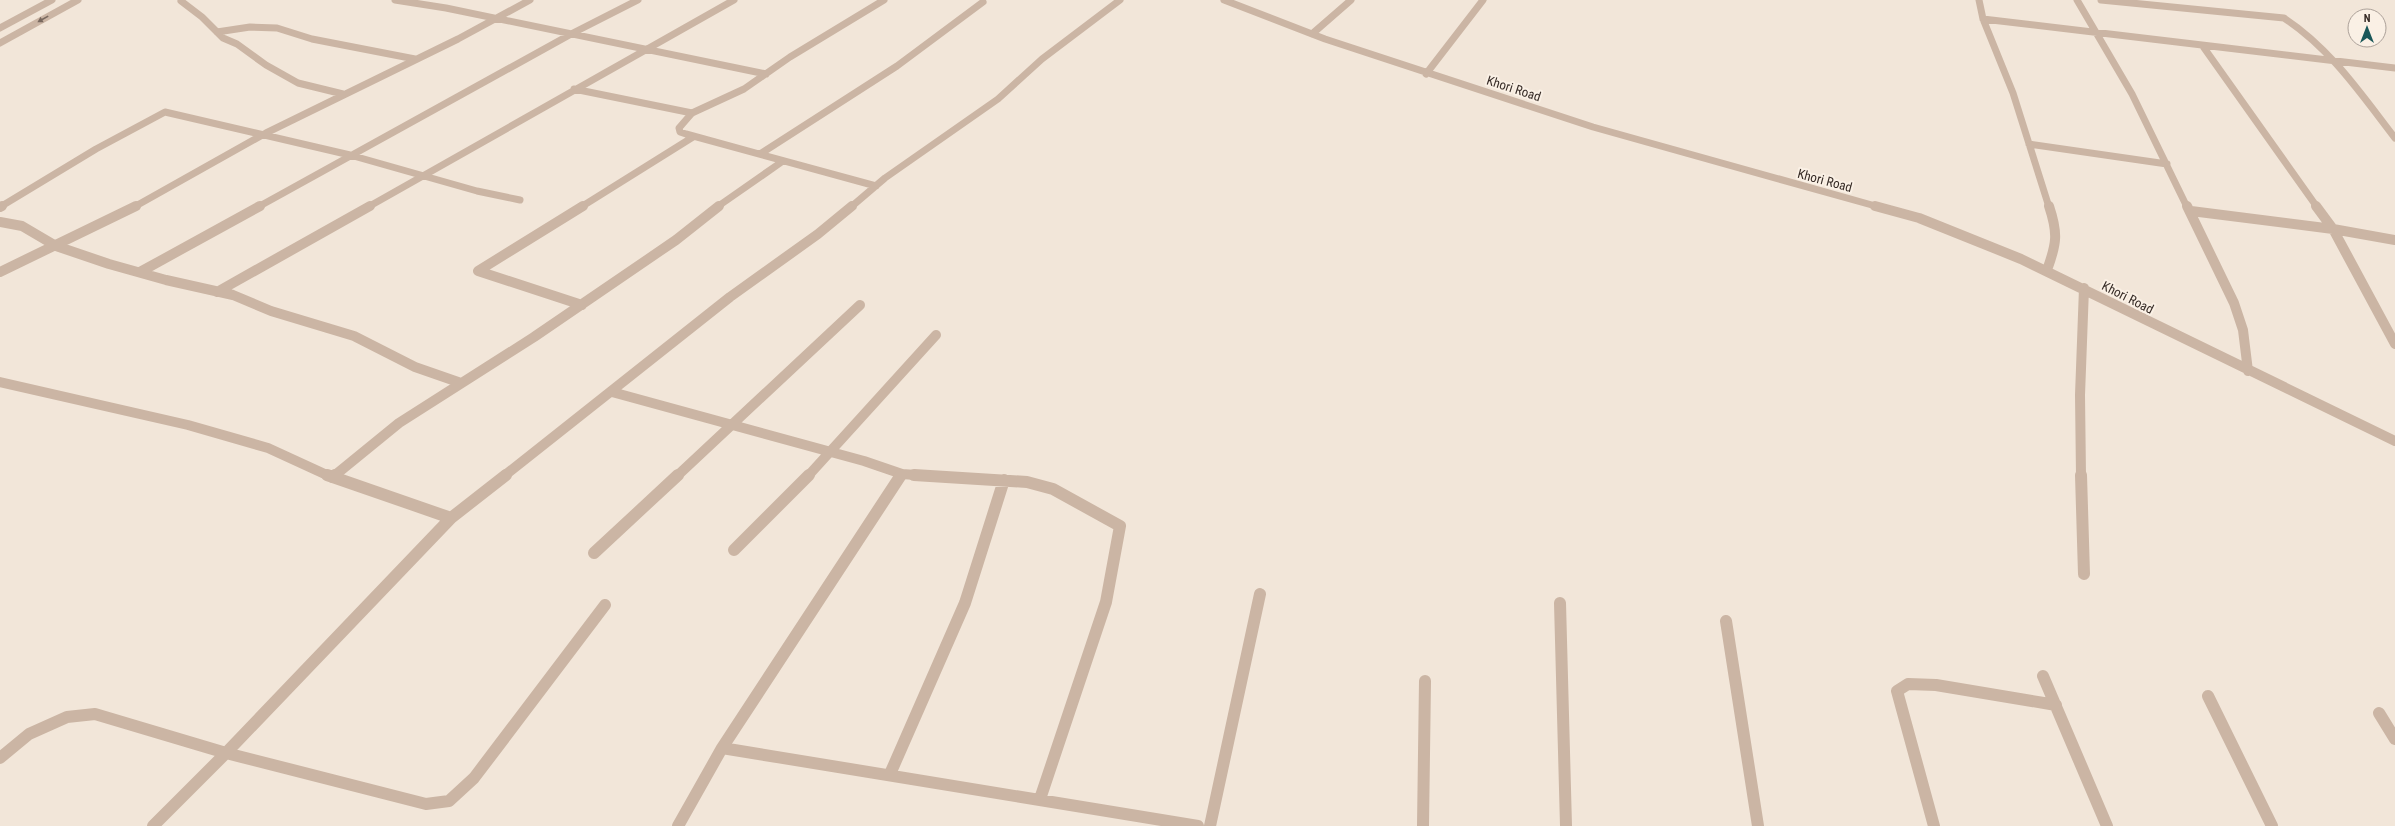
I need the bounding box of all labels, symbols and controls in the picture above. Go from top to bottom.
north arrow [2347,8,2387,48]
text: N [2364,12,2371,25]
one-way arrow [38,15,49,22]
street label: Khori Road [1485,73,1543,104]
street label: Khori Road [1796,166,1854,195]
street label: Khori Road [2099,278,2156,317]

